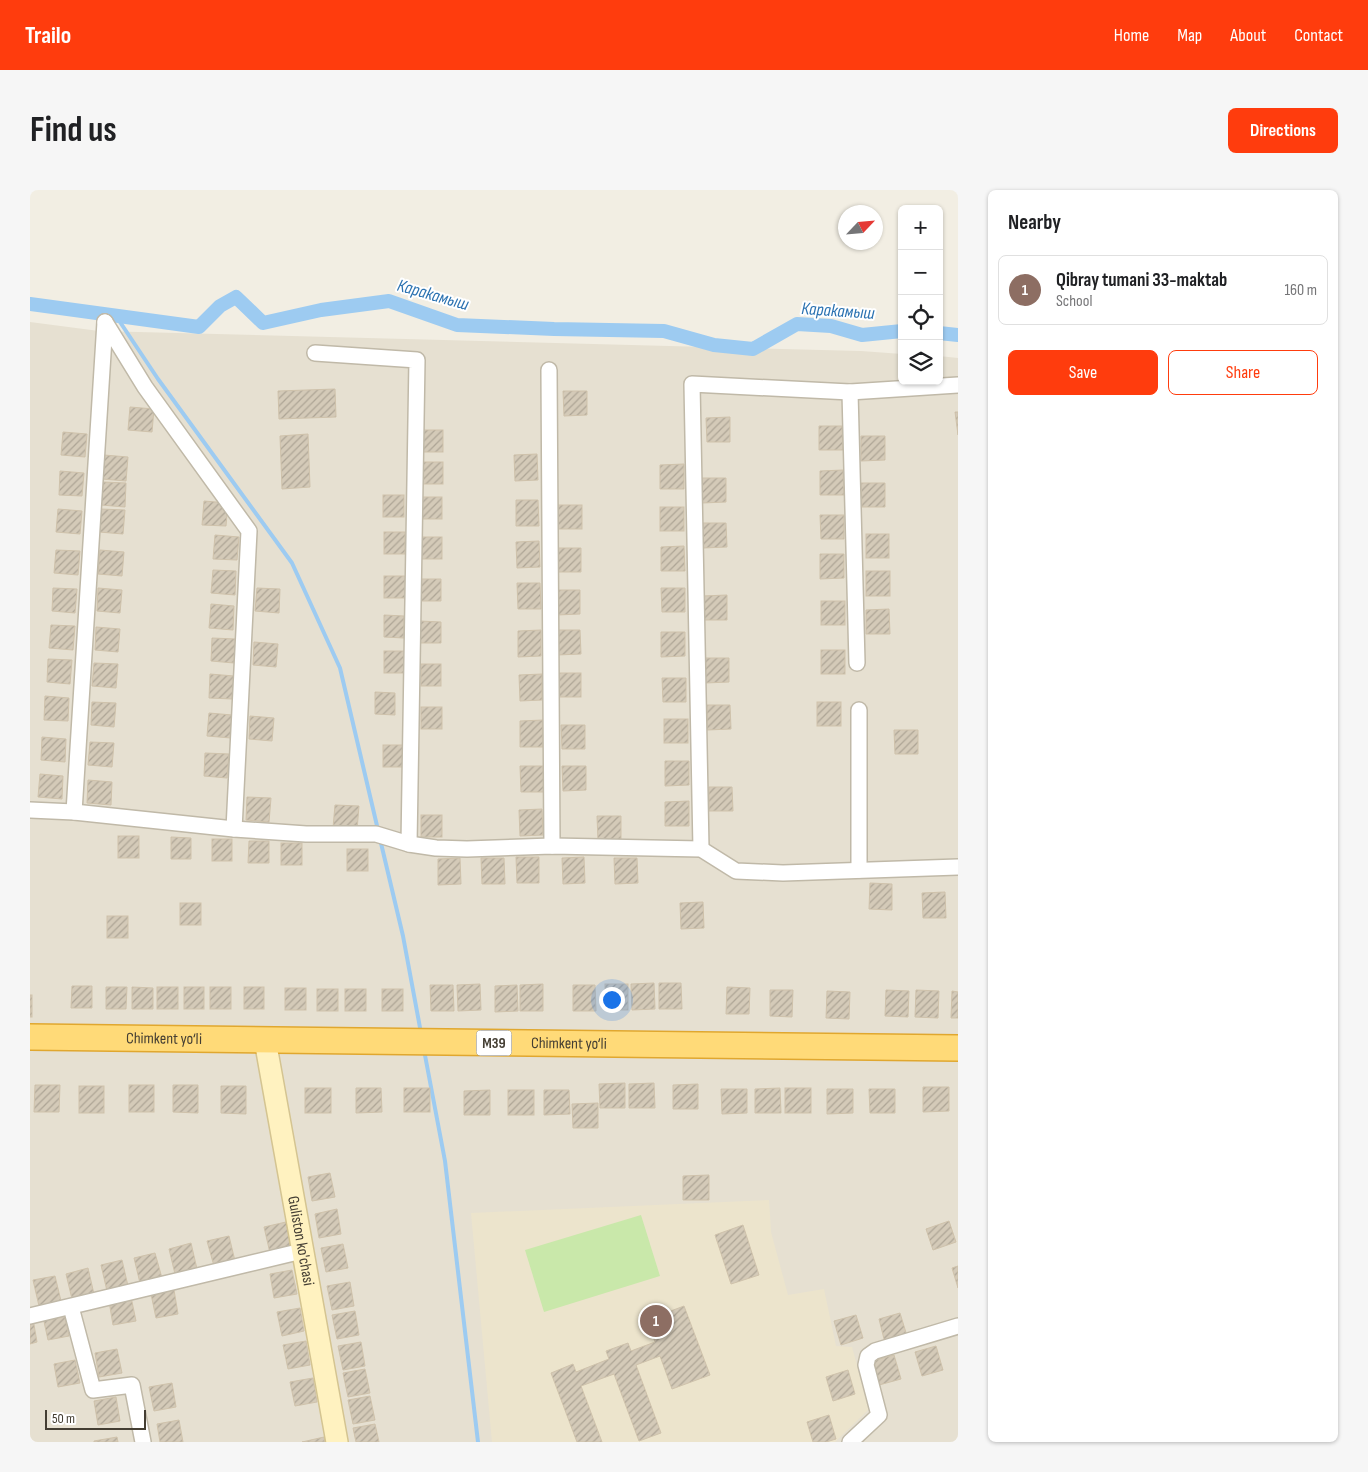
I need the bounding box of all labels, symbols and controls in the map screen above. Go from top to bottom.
text: Trailo [25,21,71,50]
text: Home [1114,25,1149,46]
text: Map [1177,25,1202,46]
text: About [1230,25,1266,46]
text: Contact [1294,25,1343,46]
button: Directions [1228,108,1338,153]
text: Find us [30,109,117,152]
north arrow [838,205,883,250]
map controls [898,205,943,385]
button: + [898,205,943,250]
text: Nearby [1008,210,1061,235]
button: − [898,250,943,295]
text: Qibray tumani 33-maktab [1056,269,1227,292]
water label: Каракамыш [395,275,471,315]
text: 1 [1022,281,1028,300]
text: 160 m [1284,281,1317,300]
text: School [1056,292,1092,311]
button: locate [898,295,943,340]
water label: Каракамыш [801,298,875,324]
button: layers [898,340,943,385]
button: Save [1008,350,1158,395]
button: Share [1168,350,1318,395]
your location [599,987,625,1013]
street label: Chimkent yo‘li [126,1029,202,1049]
road number: M39 [476,1030,512,1056]
street label: Chimkent yo‘li [531,1033,607,1053]
street label: Guliston ko'chasi [284,1194,318,1287]
pin: 1 [640,1302,672,1340]
scale bar [45,1407,146,1430]
text: 50 m [52,1410,75,1427]

